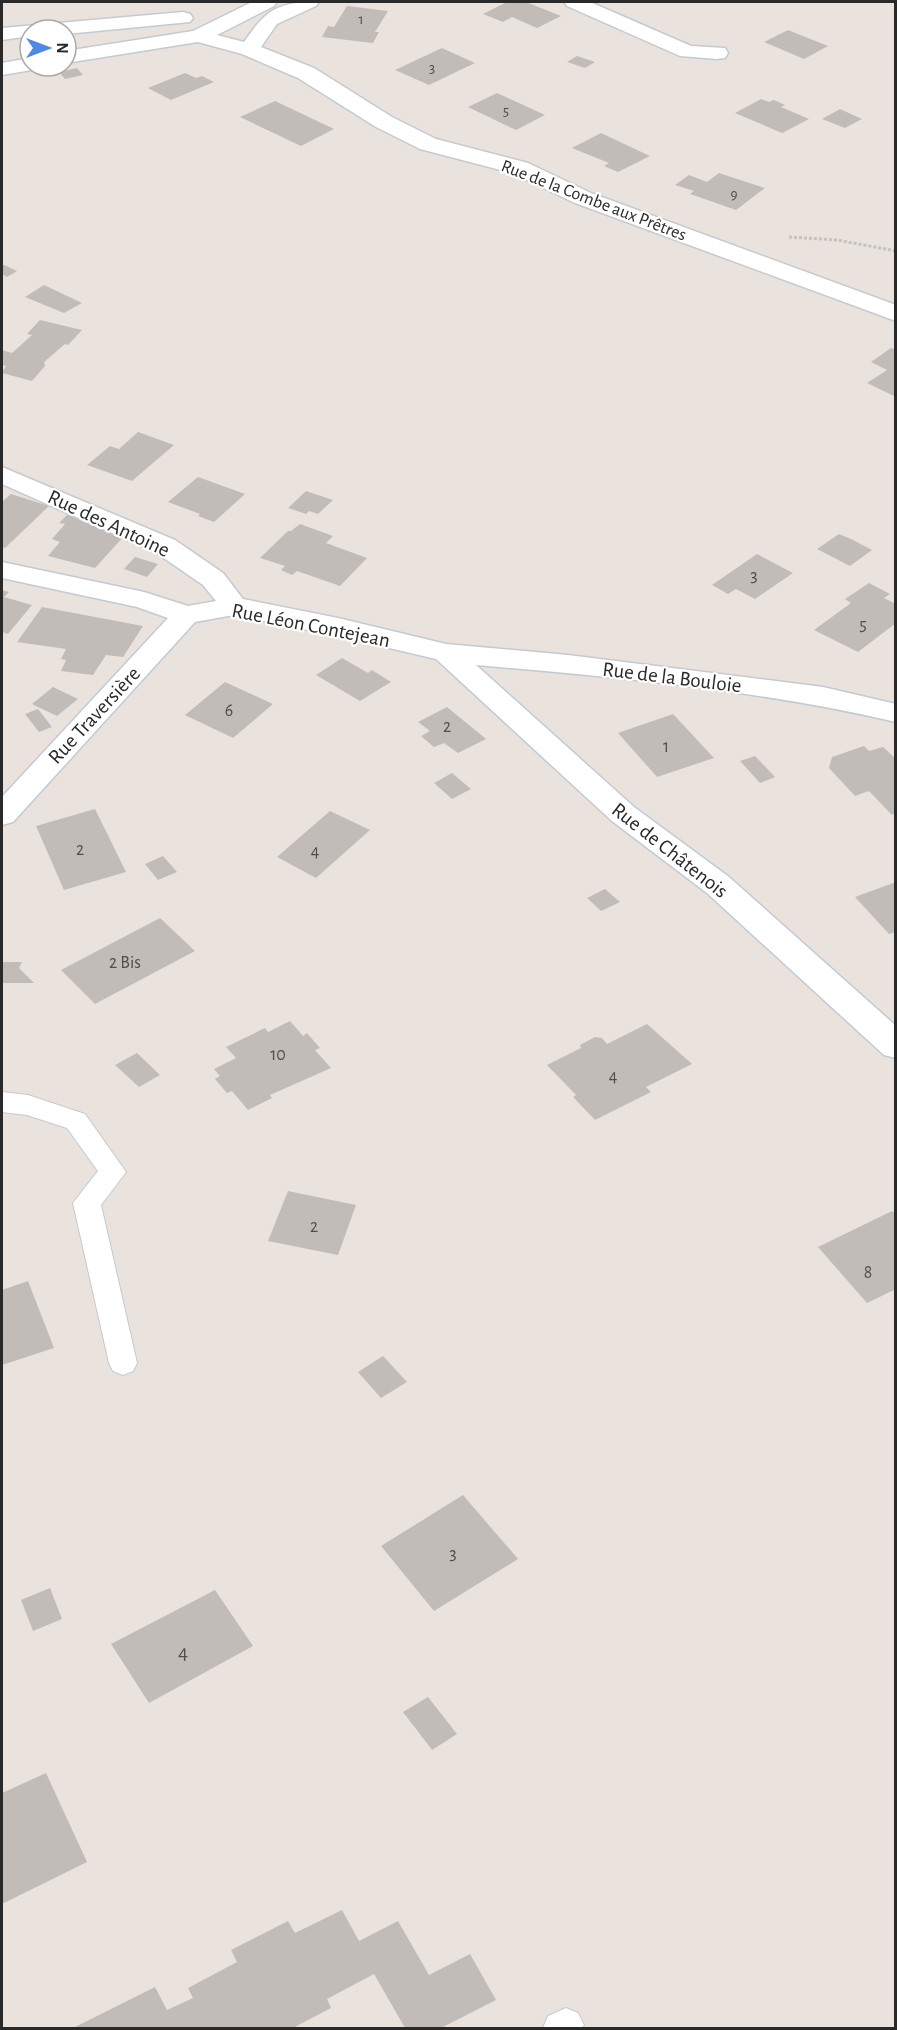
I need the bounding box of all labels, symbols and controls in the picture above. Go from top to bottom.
house number: 1 [358,12,364,27]
north arrow [18,18,78,78]
text: N [54,42,70,54]
house number: 3 [429,61,435,76]
house number: 5 [503,104,509,119]
street label: Rue de la Combe aux Prêtres [498,157,689,245]
house number: 9 [730,187,738,202]
street label: Rue des Antoine [45,486,173,561]
house number: 3 [750,567,758,585]
street label: Rue Léon Contejean [230,600,392,651]
house number: 5 [859,616,867,634]
street label: Rue de la Bouloie [601,659,743,696]
street label: Rue Traversière [44,663,144,768]
house number: 6 [225,702,233,720]
house number: 2 [443,718,451,736]
house number: 1 [663,738,669,756]
street label: Rue de Châtenois [608,799,732,902]
house number: 2 [76,841,84,859]
house number: 4 [311,843,320,861]
house number: 2 Bis [109,954,141,972]
house number: 10 [270,1046,286,1064]
house number: 4 [609,1068,618,1086]
house number: 2 [310,1218,318,1236]
house number: 8 [864,1264,872,1282]
house number: 3 [449,1545,457,1563]
house number: 4 [178,1642,188,1663]

